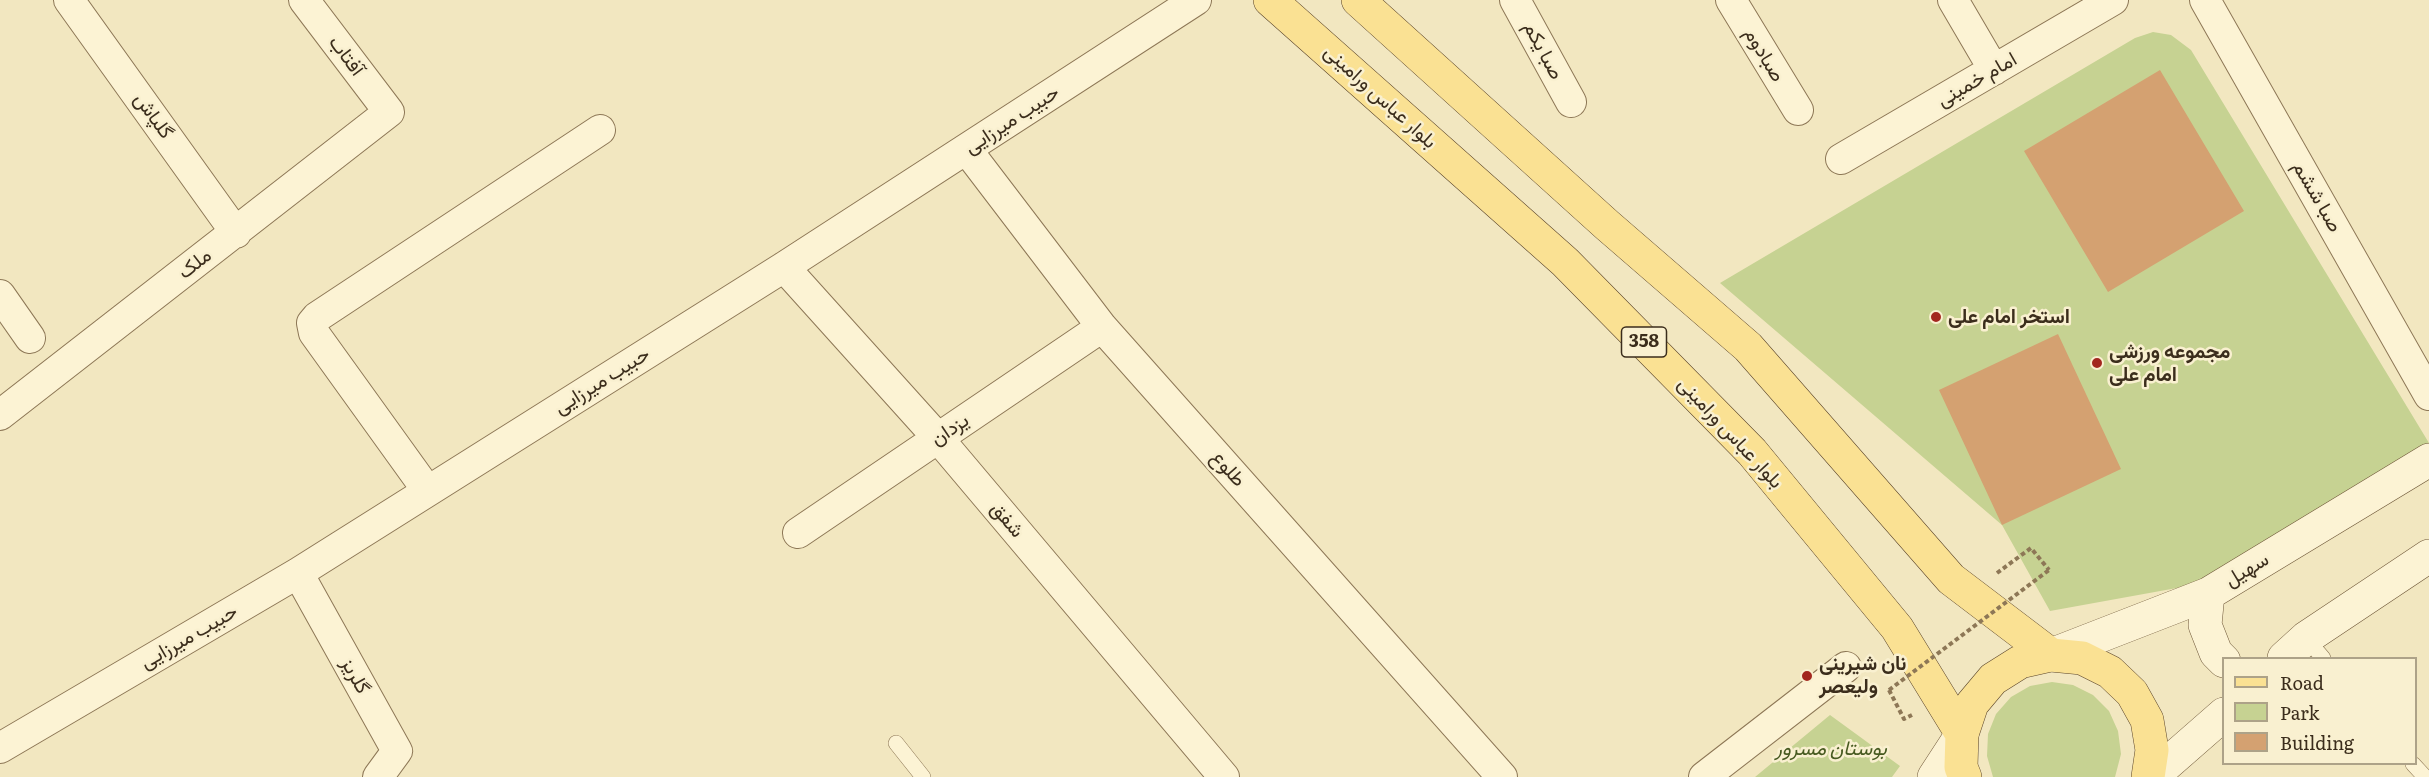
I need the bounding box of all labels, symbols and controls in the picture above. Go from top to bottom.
street label: صبا یکم [1518,18,1568,84]
street label: صبادوم [1738,23,1790,87]
street label: آفتاب [323,31,369,81]
street label: بلوار عباس ورامینی [1319,40,1441,154]
street label: امام خمینی [1933,48,2021,112]
street label: حبیب میرزایی [960,80,1064,160]
street label: گلپاش [128,88,178,144]
street label: صبا ششم [2287,157,2347,237]
street label: ملک [173,244,217,284]
place label: استخر امام علی [1948,305,2070,329]
marker: استخر امام علی [1929,310,1943,324]
road number: 358 [1622,327,1666,357]
place label: مجموعه ورزشی امام علی [2109,340,2230,387]
street label: حبیب میرزایی [550,342,654,420]
marker: مجموعه ورزشی امام علی [2090,356,2104,370]
street label: بلوار عباس ورامینی [1672,372,1788,494]
street label: یزدان [926,409,974,451]
street label: طلوع [1205,446,1251,492]
street label: شفق [985,497,1029,543]
street label: سهیل [2221,548,2273,592]
street label: حبیب میرزایی [136,600,242,674]
place label: نان شیرینی ولیعصر [1819,652,1906,699]
street label: گلریز [335,654,375,698]
legend [2222,657,2417,765]
marker: نان شیرینی ولیعصر [1800,669,1814,683]
text: Road [2280,669,2324,696]
text: Park [2280,699,2319,726]
text: Building [2280,729,2354,756]
park label: بوستان مسرور [1775,737,1887,761]

